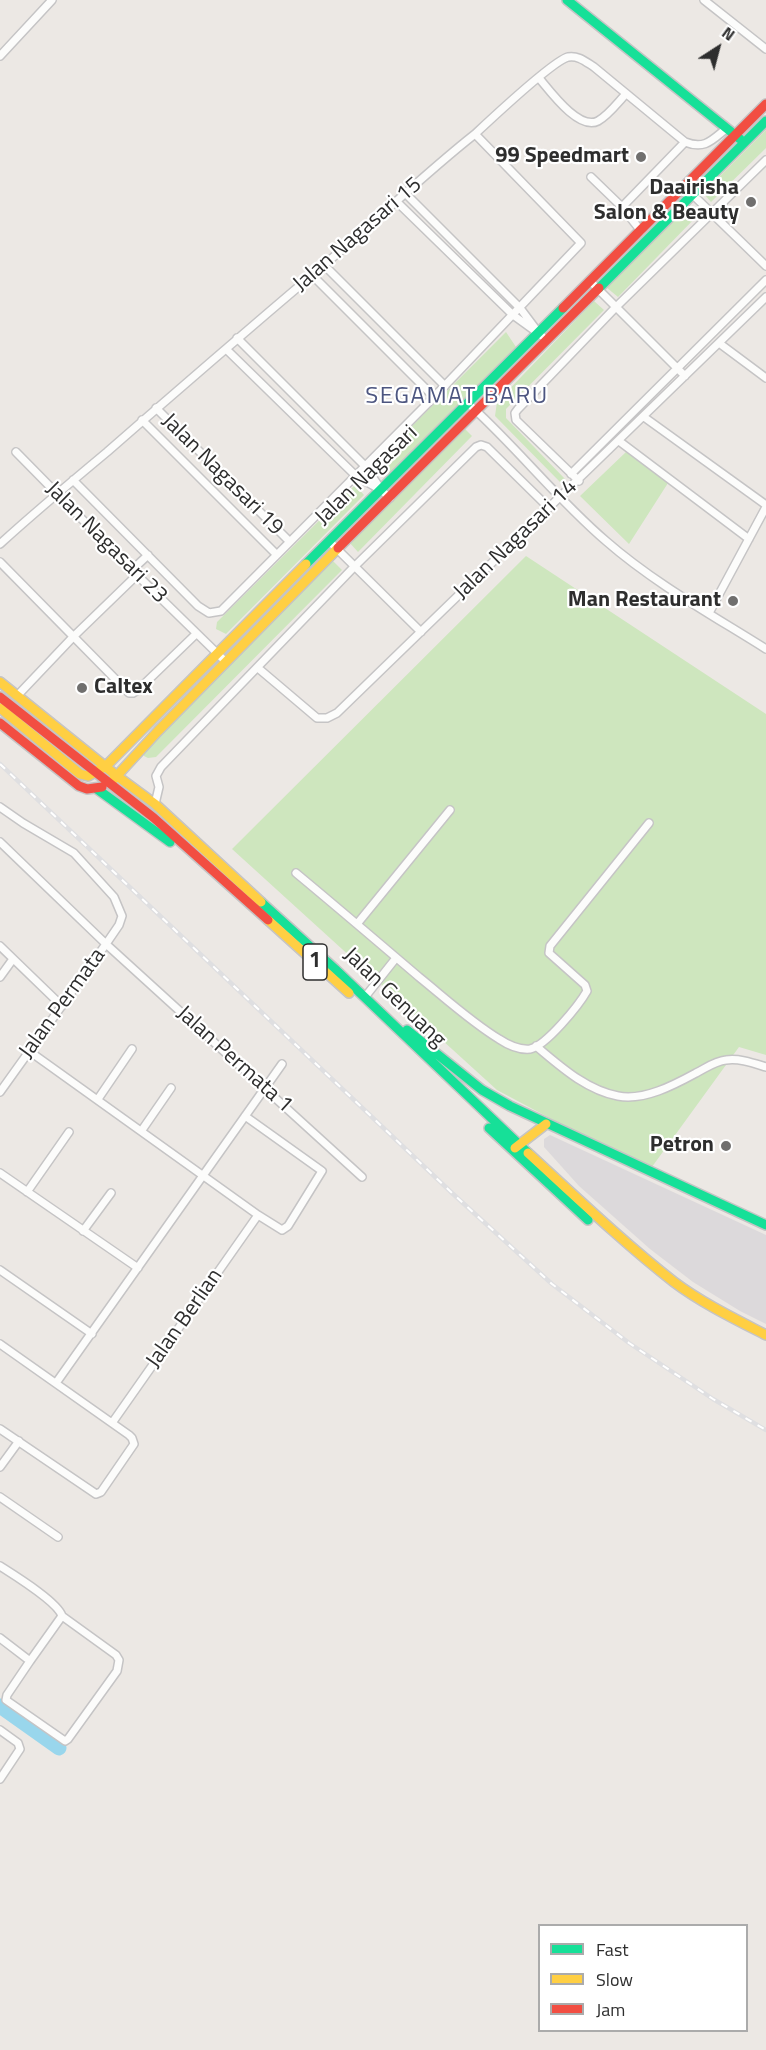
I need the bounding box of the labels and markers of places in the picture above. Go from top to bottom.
place label: 99 Speedmart [495,144,629,170]
marker: 99 Speedmart [634,150,648,164]
place label: Daairisha Salon & Beauty [594,176,739,228]
marker: Daairisha Salon & Beauty [744,195,758,209]
place label: Man Restaurant [568,588,721,614]
marker: Man Restaurant [726,594,740,608]
place label: Caltex [94,675,153,701]
marker: Caltex [75,681,89,695]
place label: Petron [650,1133,714,1159]
marker: Petron [719,1139,733,1153]

